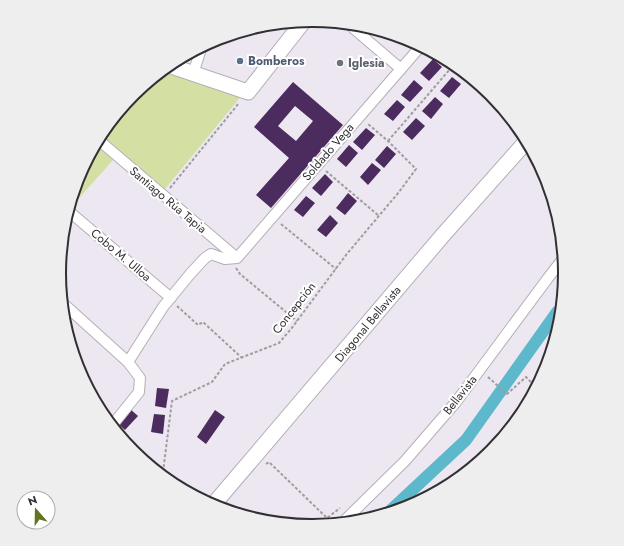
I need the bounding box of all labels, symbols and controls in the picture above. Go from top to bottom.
place label: Bomberos [248,52,305,70]
place label: Iglesia [348,54,385,72]
marker: Bomberos [235,56,245,66]
marker: Iglesia [335,58,345,68]
street label: Soldado Vega [298,119,358,185]
street label: Santiago Rúa Tapia [126,162,211,238]
street label: Cobo M. Ulloa [87,224,155,286]
street label: Concepción [268,278,320,338]
street label: Diagonal Bellavista [331,282,406,366]
street label: Bellavista [439,371,481,419]
north arrow [16,490,56,530]
text: N [26,492,39,510]

